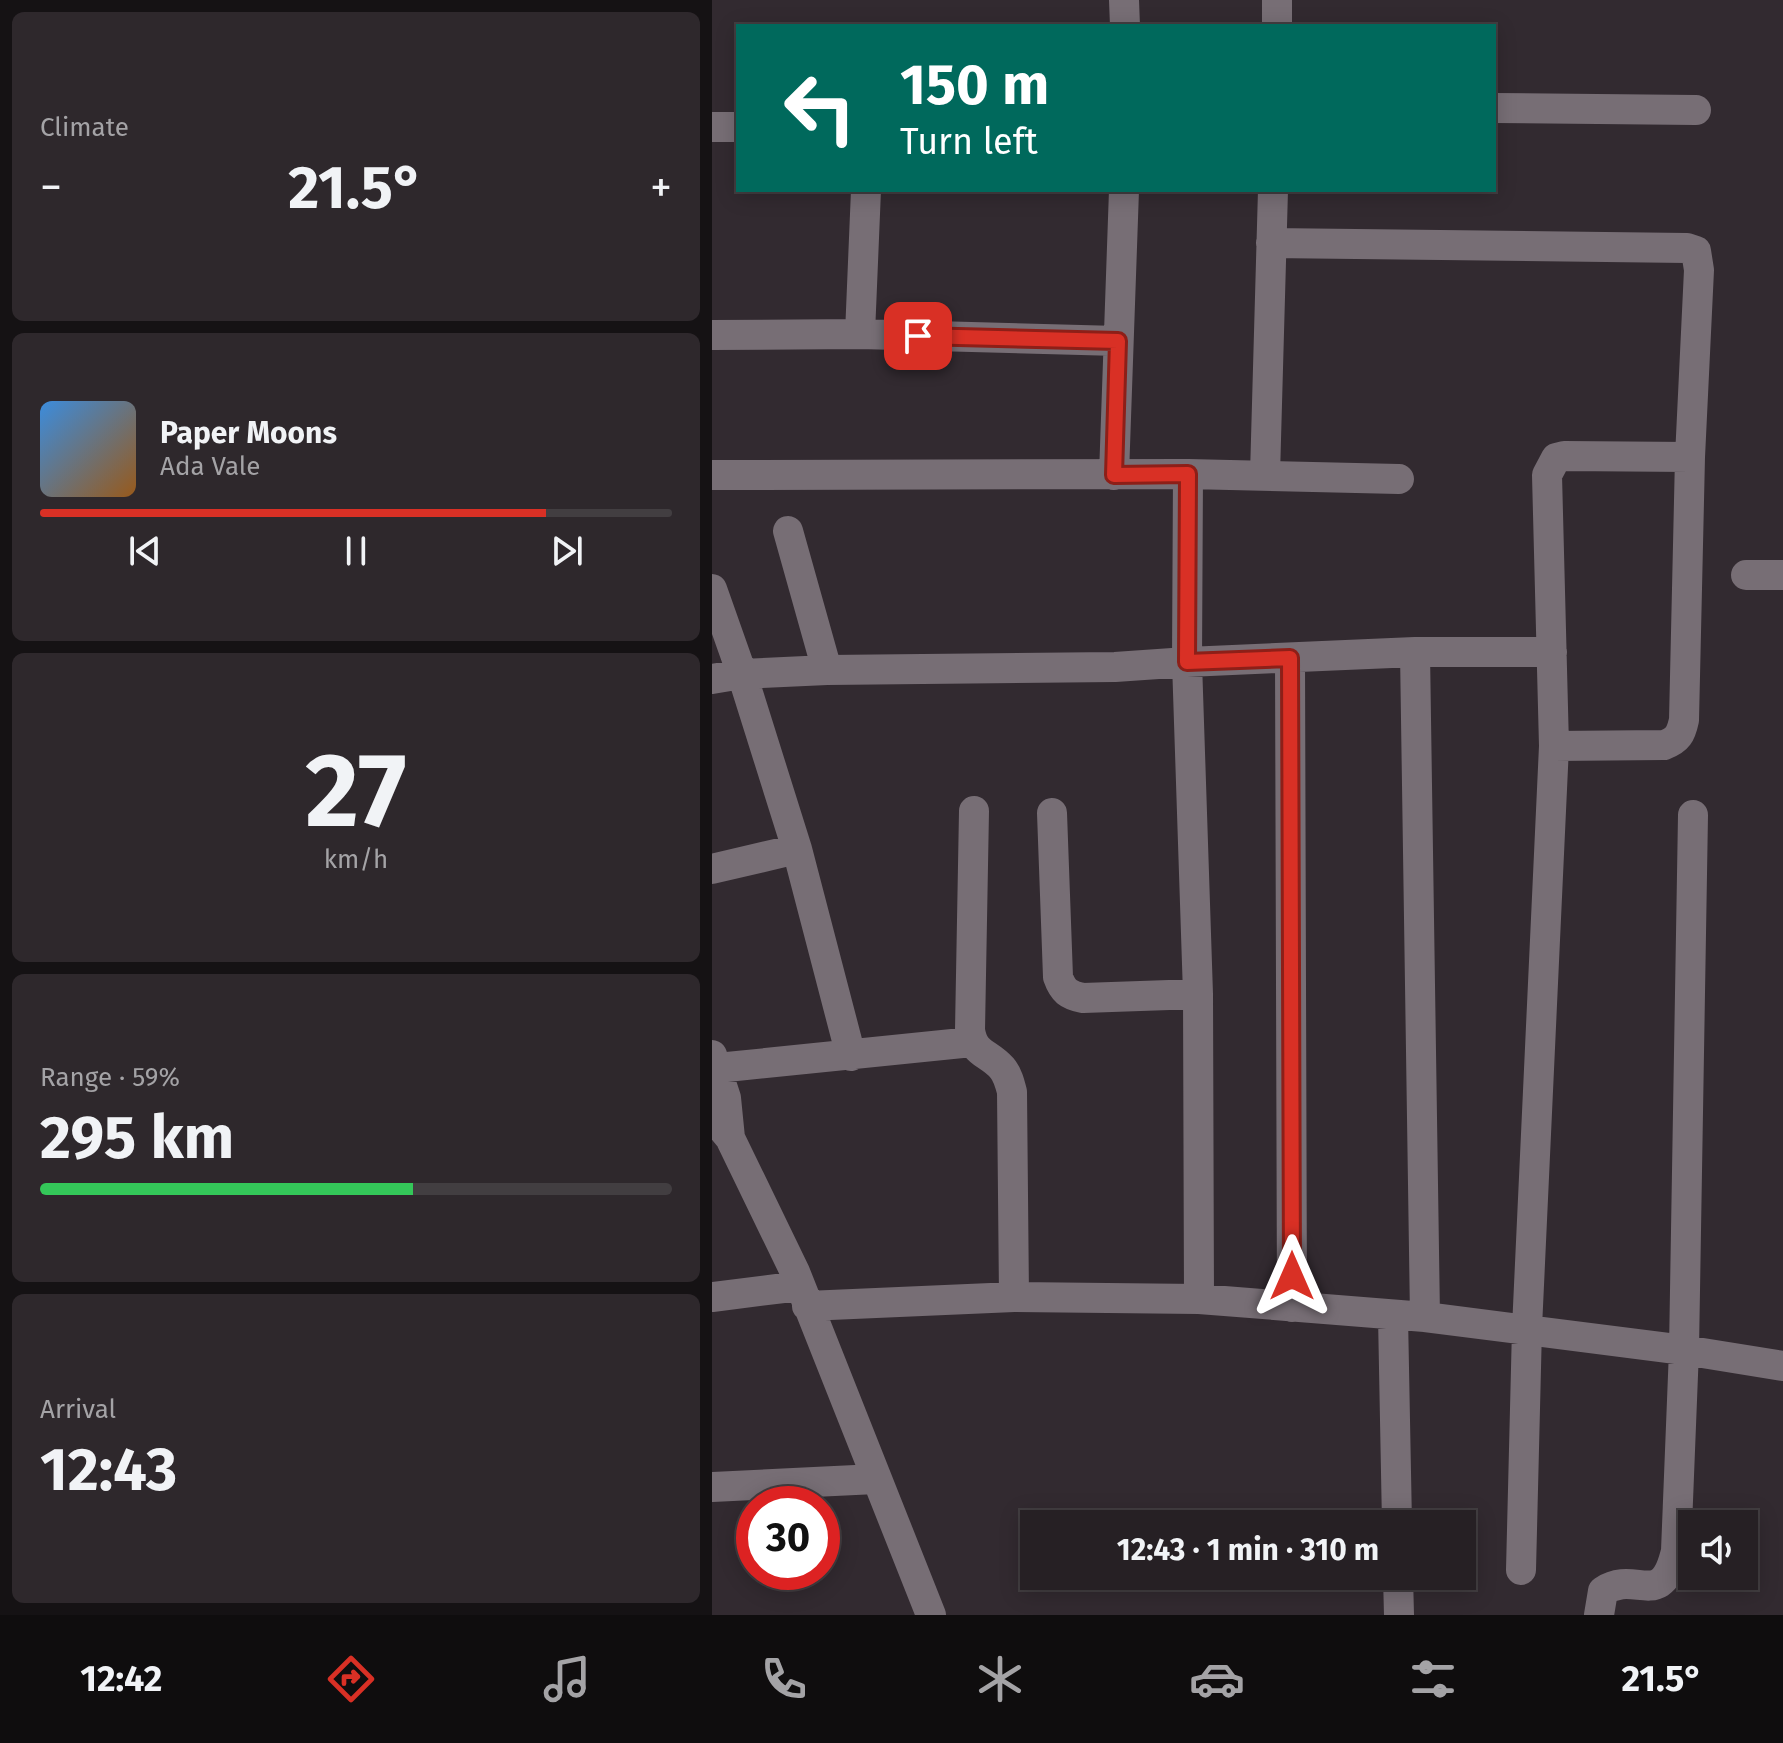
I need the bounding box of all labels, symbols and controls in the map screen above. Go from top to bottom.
text: 150 m [900,52,1049,119]
icon: left [768,56,872,160]
text: Climate [40,112,129,143]
text: Turn left [900,120,1038,164]
text: 21.5° [288,152,424,224]
text: − [40,161,62,214]
text: + [650,161,672,214]
pin [884,302,952,370]
icon: arrive [896,314,940,358]
text: Paper Moons [160,415,337,451]
text: Ada Vale [160,451,260,482]
icon: previous [123,529,167,573]
icon: pause [334,529,378,573]
icon: next [545,529,589,573]
text: 27 [305,729,407,854]
text: km/h [324,844,388,875]
text: Range · 59% [40,1062,180,1093]
text: 295 km [40,1102,234,1174]
position arrow [1250,1234,1334,1318]
text: Arrival [40,1394,116,1425]
text: 12:43 [40,1434,177,1506]
speed limit sign: 30 [736,1486,840,1590]
map controls [1678,1510,1758,1590]
button: sound [1678,1510,1758,1590]
text: 12:43 · 1 min · 310 m [1117,1532,1379,1568]
icon: directions [323,1651,379,1707]
icon: music [539,1651,595,1707]
icon: phone [756,1651,812,1707]
icon: climate [972,1651,1028,1707]
icon: car [1189,1651,1245,1707]
icon: filters [1405,1651,1461,1707]
text: 12:42 [80,1657,162,1701]
text: 21.5° [1622,1657,1703,1701]

